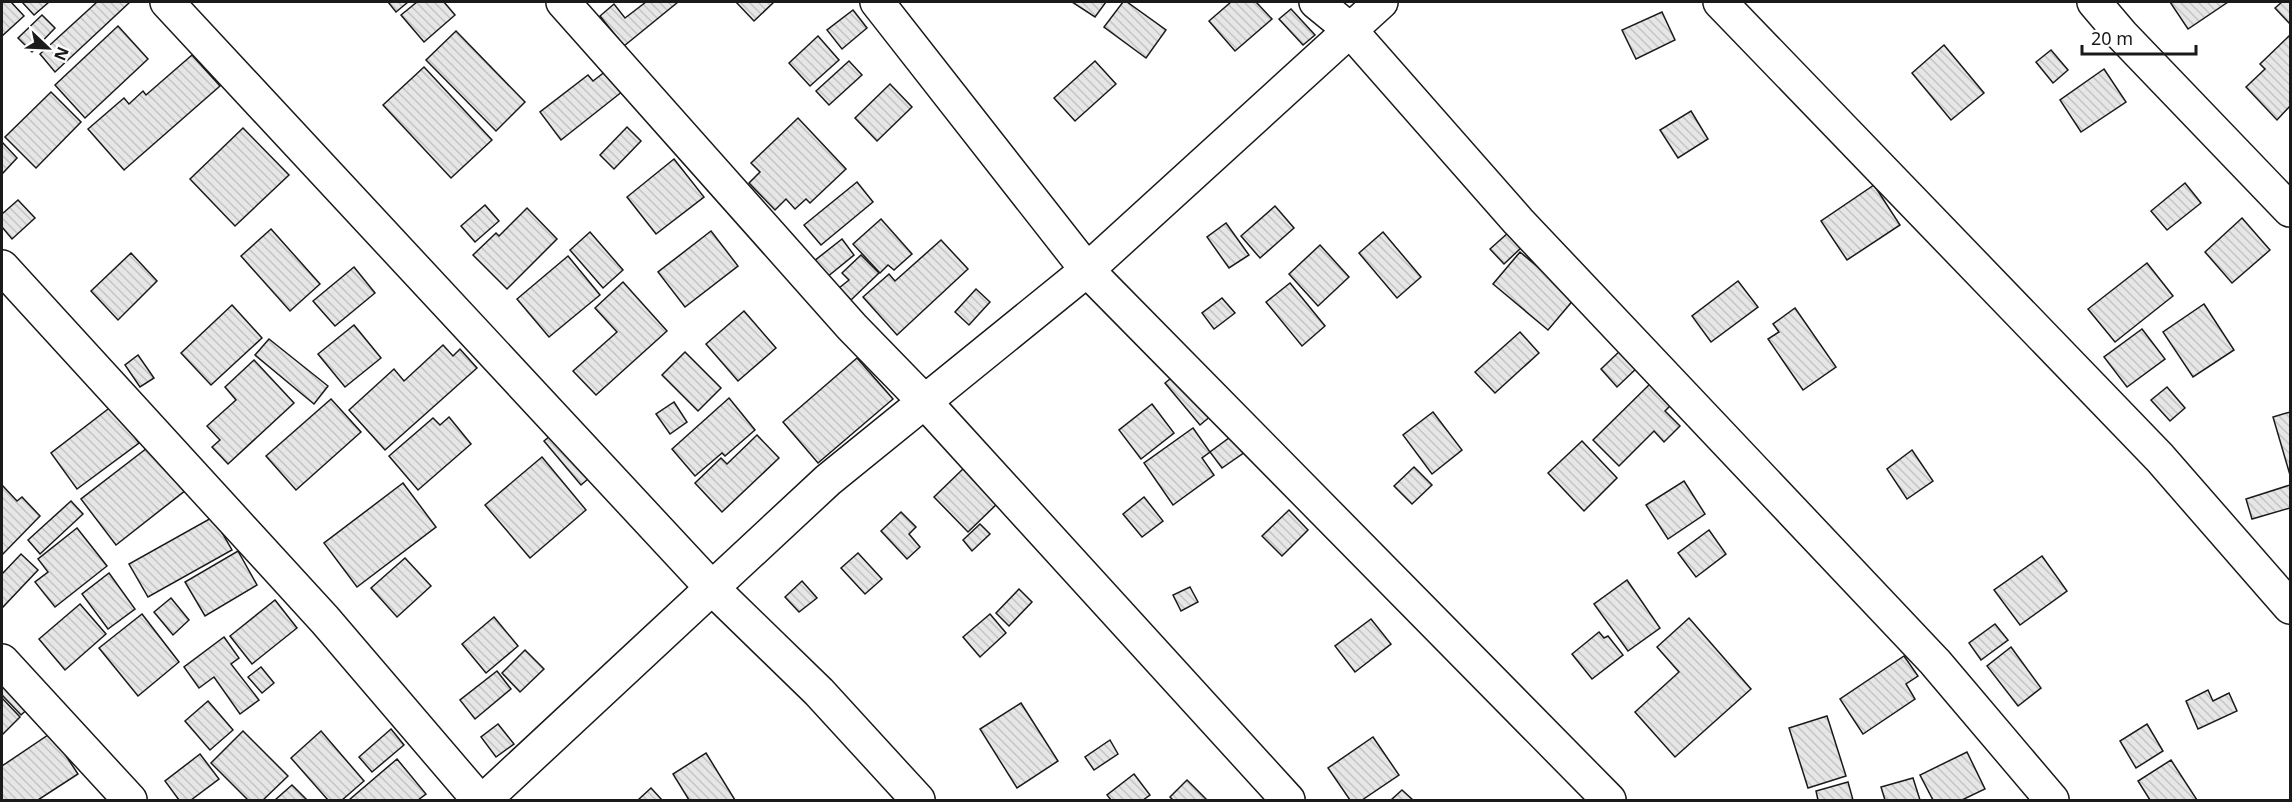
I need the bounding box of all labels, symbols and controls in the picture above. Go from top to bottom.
north arrow [18,18,78,78]
scale bar [2082,18,2196,56]
text: 20 m [2091,26,2133,50]
text: N [49,44,74,64]

